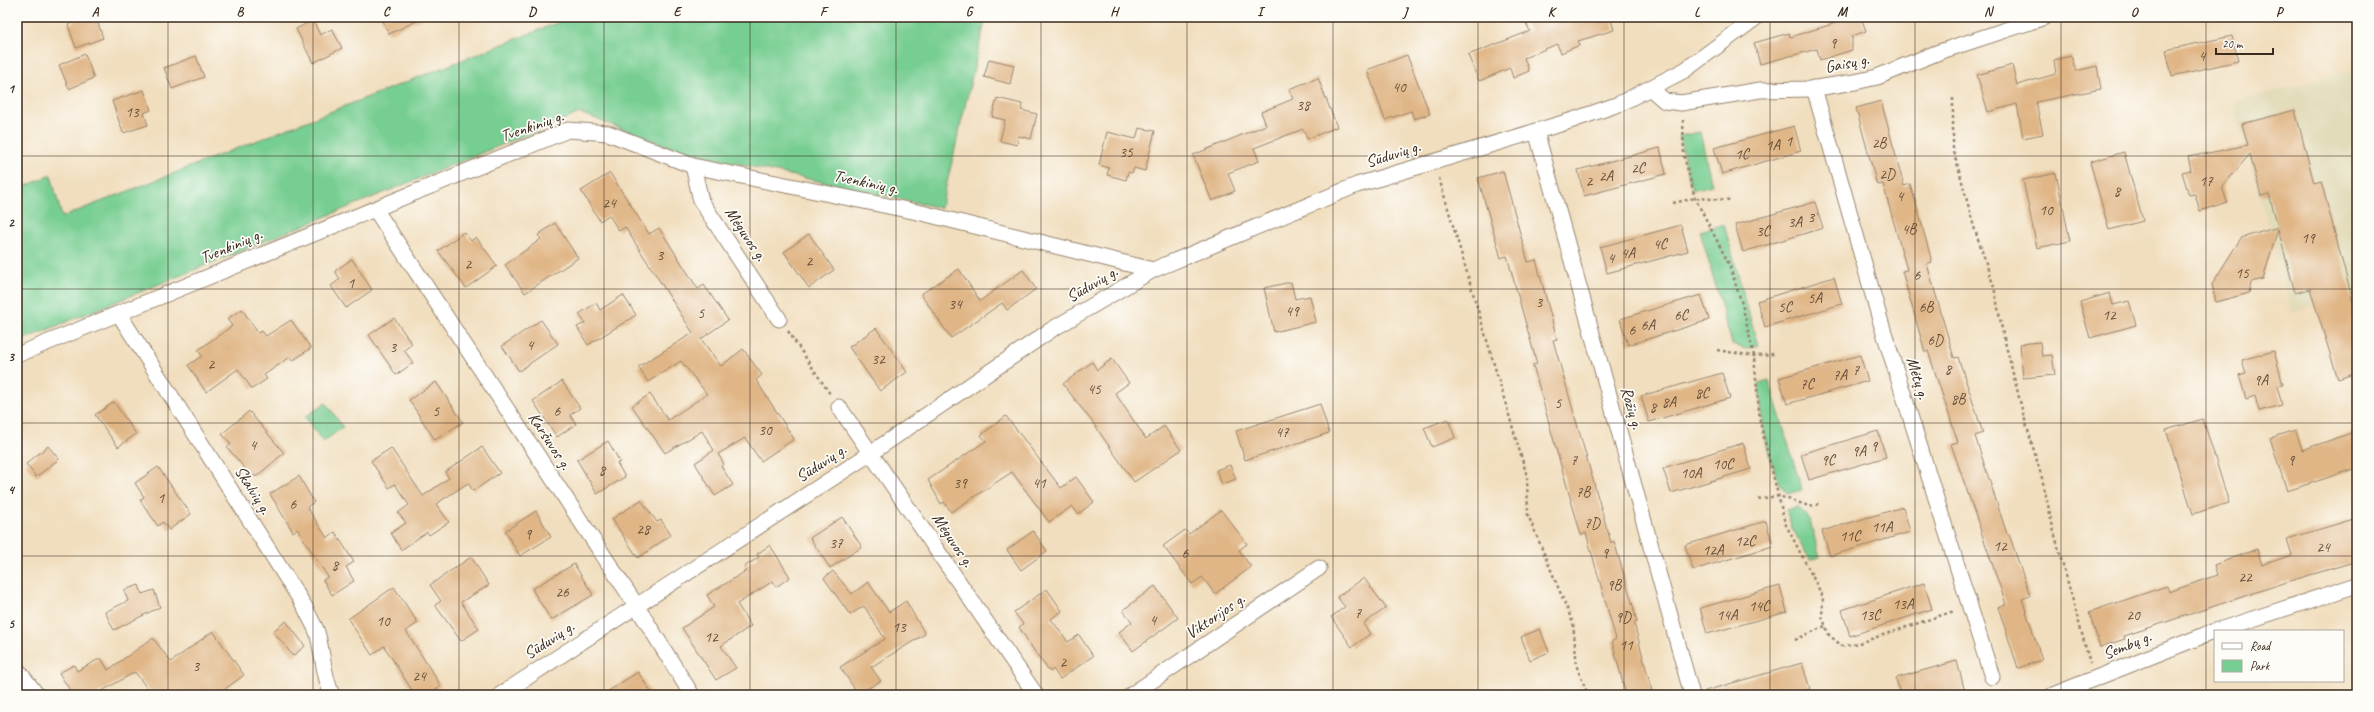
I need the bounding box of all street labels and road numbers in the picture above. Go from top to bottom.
street label: Gaisų g. [1823,48,1871,78]
street label: Tvenkinių g. [498,105,567,147]
street label: Sūduvių g. [1363,136,1423,172]
street label: Tvenkinių g. [832,165,901,199]
street label: Mėguvos g. [720,203,772,266]
street label: Tvenkinių g. [197,223,266,268]
street label: Sūduvių g. [1063,261,1122,307]
street label: Mėtų g. [1902,354,1935,402]
street label: Rožių g. [1616,384,1648,432]
street label: Karšuvos g. [524,408,577,474]
street label: Sūduvių g. [792,439,851,487]
street label: Skalvių g. [230,462,276,519]
street label: Mėguvos g. [927,509,979,572]
street label: Viktorijos g. [1181,588,1249,644]
street label: Sūduvių g. [520,616,579,664]
street label: Sembų g. [2100,626,2155,664]

